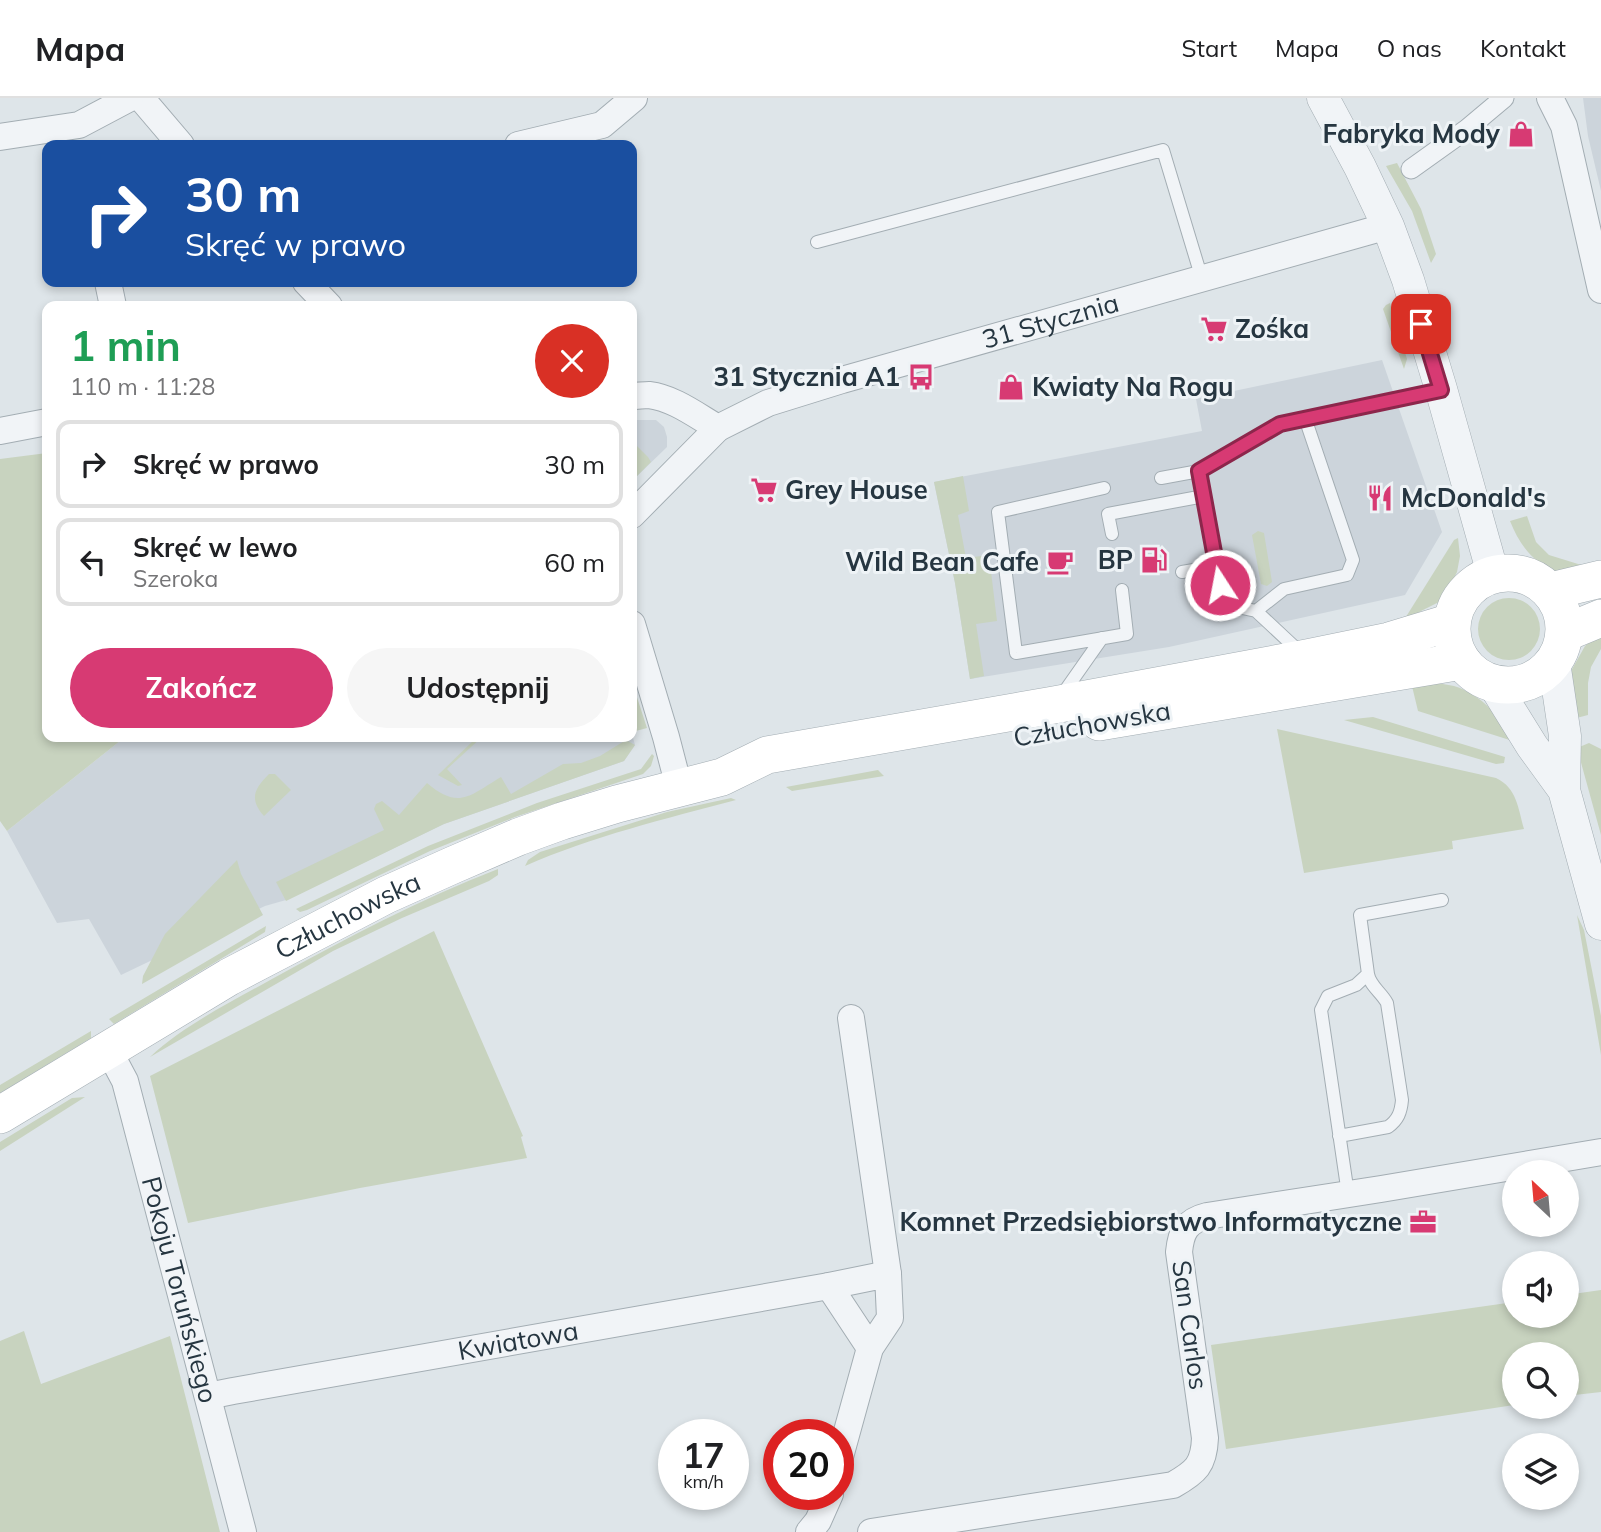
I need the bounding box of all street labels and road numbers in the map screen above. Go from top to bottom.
street label: 31 Stycznia [978,286,1122,356]
street label: Człuchowska [1011,693,1173,754]
street label: Człuchowska [269,865,425,966]
street label: Pokoju Toruńskiego [135,1173,226,1406]
street label: San Carlos [1165,1258,1216,1392]
street label: Kwiatowa [455,1313,581,1367]

